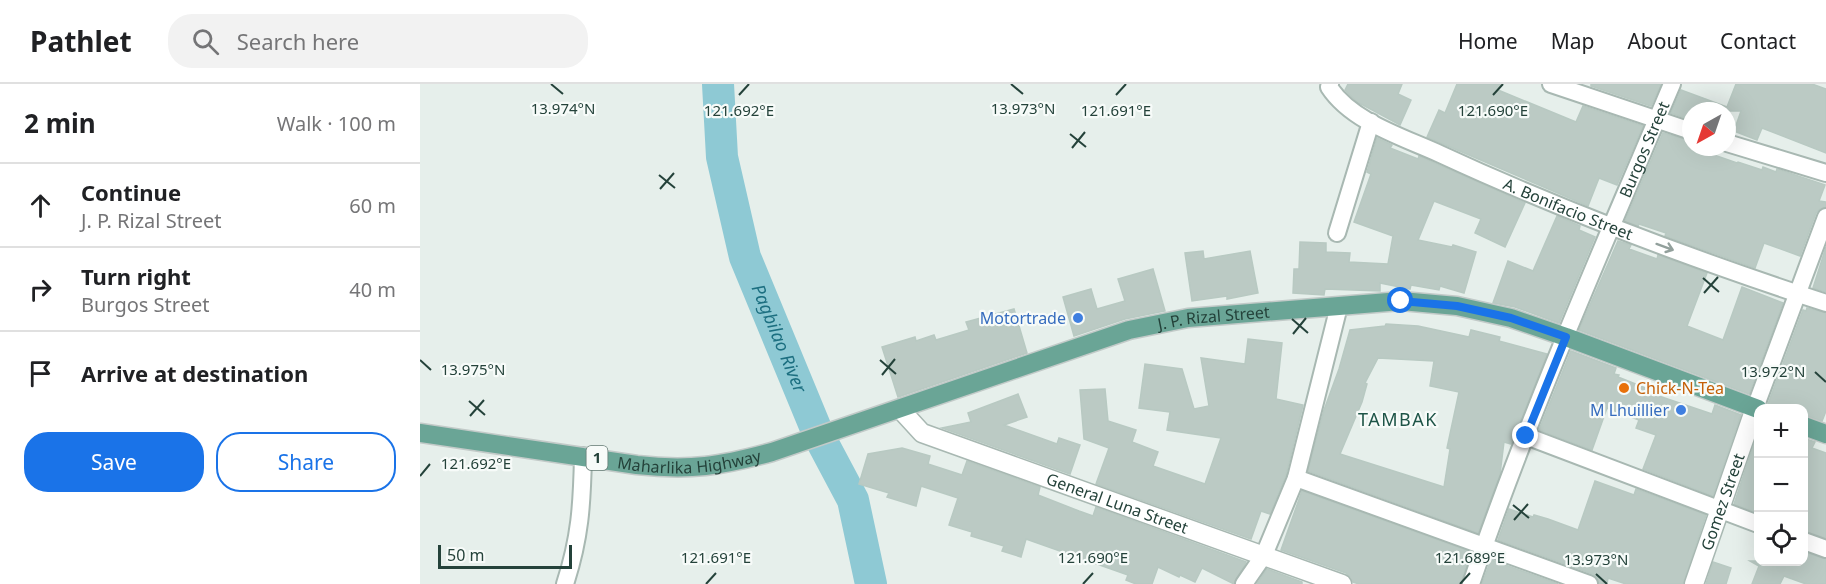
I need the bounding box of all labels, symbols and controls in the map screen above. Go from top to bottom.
search box [168,14,588,68]
text: Pathlet [30,22,132,60]
icon: search [189,25,222,58]
text: Search here [237,26,359,56]
text: Home [1458,27,1518,55]
text: Map [1551,27,1594,55]
text: About [1627,27,1687,55]
text: Contact [1720,27,1796,55]
text: 13.974°N [531,98,595,118]
text: 13.973°N [991,98,1055,118]
street label: Burgos Street [1614,98,1675,201]
text: 121.692°E [704,100,774,120]
text: 121.691°E [1081,100,1151,120]
text: 121.690°E [1458,100,1528,120]
north arrow [1682,102,1736,156]
text: 2 min [24,105,96,141]
text: Walk · 100 m [277,110,396,137]
street label: A. Bonifacio Street [1500,173,1636,245]
text: Continue [81,177,181,207]
icon: ahead [24,189,57,222]
text: 60 m [349,192,396,219]
text: J. P. Rizal Street [81,207,222,234]
one-way arrow [1655,242,1674,253]
text: Turn right [81,261,191,291]
icon: right [24,273,57,306]
text: 40 m [349,276,396,303]
water label: Pagbilao River [747,280,813,397]
route start [1387,287,1413,313]
text: Burgos Street [81,291,209,318]
street label: J. P. Rizal Street [1154,301,1271,335]
place label: Motortrade [980,307,1066,329]
marker: Motortrade [1071,311,1085,325]
icon: arrive [24,357,57,390]
text: Arrive at destination [81,358,308,388]
text: 13.975°N [441,359,505,379]
text: 13.972°N [1741,361,1805,381]
place label: Chick-N-Tea [1636,377,1724,399]
marker: Chick-N-Tea [1617,381,1631,395]
place label: M Lhuillier [1590,399,1669,421]
marker: M Lhuillier [1674,403,1688,417]
map controls [1754,404,1808,566]
button: + [1754,404,1808,458]
district label: TAMBAK [1358,407,1438,431]
route end [1512,422,1538,448]
button: Save [24,432,204,492]
button: Share [216,432,396,492]
street label: Maharlika Highway [616,444,764,479]
road number: 1 [586,446,608,470]
street label: Gomez Street [1695,450,1750,553]
text: 121.692°E [441,453,511,473]
button: − [1754,458,1808,512]
street label: General Luna Street [1043,468,1191,539]
button: locate [1754,512,1808,566]
scale bar [438,542,572,570]
text: 50 m [447,544,484,566]
text: 121.691°E [681,547,751,567]
text: 121.690°E [1058,547,1128,567]
text: 121.689°E [1435,547,1505,567]
text: 13.973°N [1564,549,1628,569]

